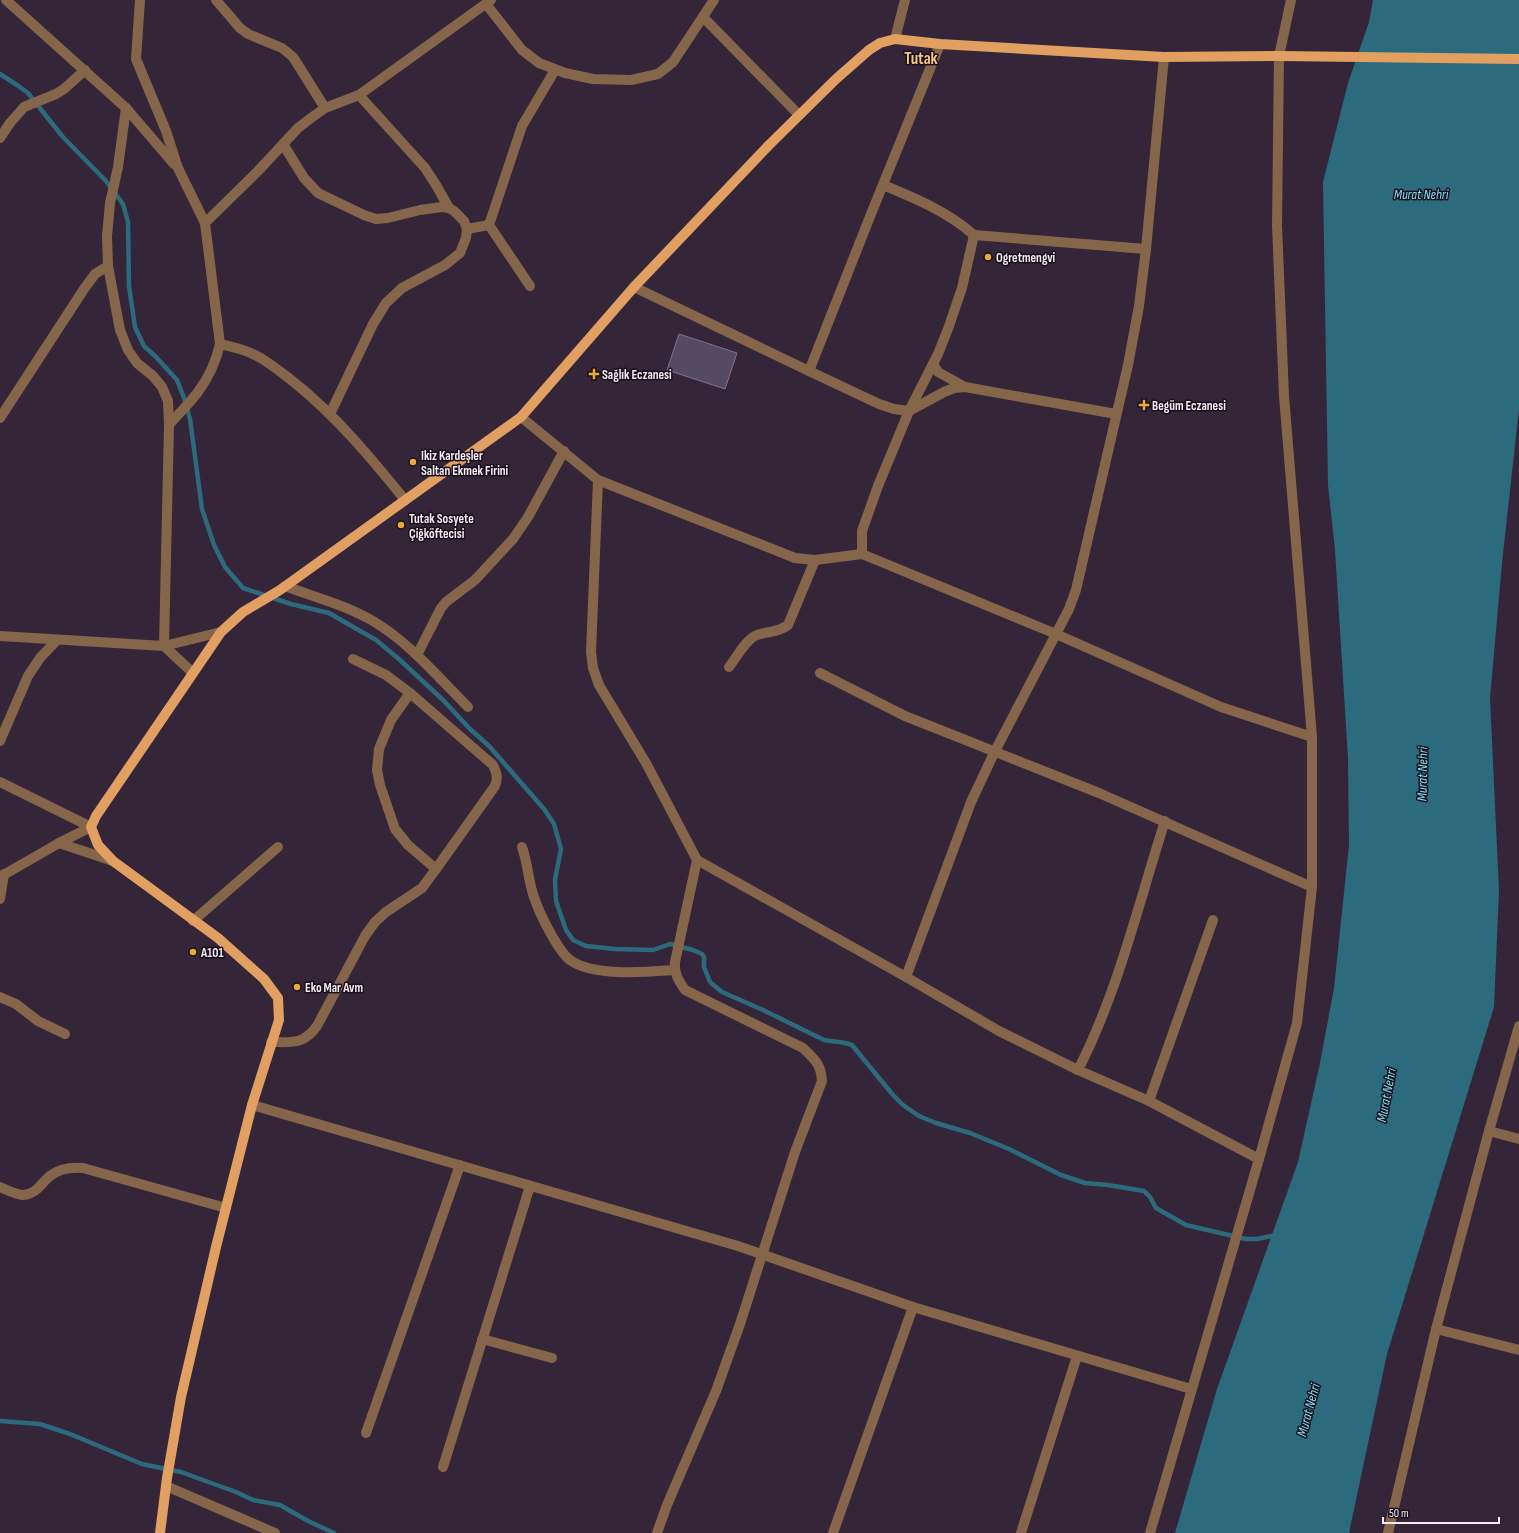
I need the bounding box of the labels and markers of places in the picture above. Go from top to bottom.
place label: Ogretmengvi [996,250,1056,266]
marker: Ogretmengvi [983,252,993,262]
place label: Sağlık Eczanesi [602,367,672,383]
marker: Sağlık Eczanesi [589,369,599,379]
place label: Begüm Eczanesi [1152,398,1226,414]
marker: Begüm Eczanesi [1139,400,1149,410]
place label: Ikiz Kardeşler Saltan Ekmek Firini [421,448,509,479]
marker: Ikiz Kardeşler Saltan Ekmek Firini [408,457,418,467]
place label: Tutak Sosyete Çiğköftecisi [409,511,474,542]
marker: Tutak Sosyete Çiğköftecisi [396,520,406,530]
place label: A101 [200,945,224,961]
marker: A101 [188,947,198,957]
place label: Eko Mar Avm [305,980,364,996]
marker: Eko Mar Avm [292,982,302,992]

